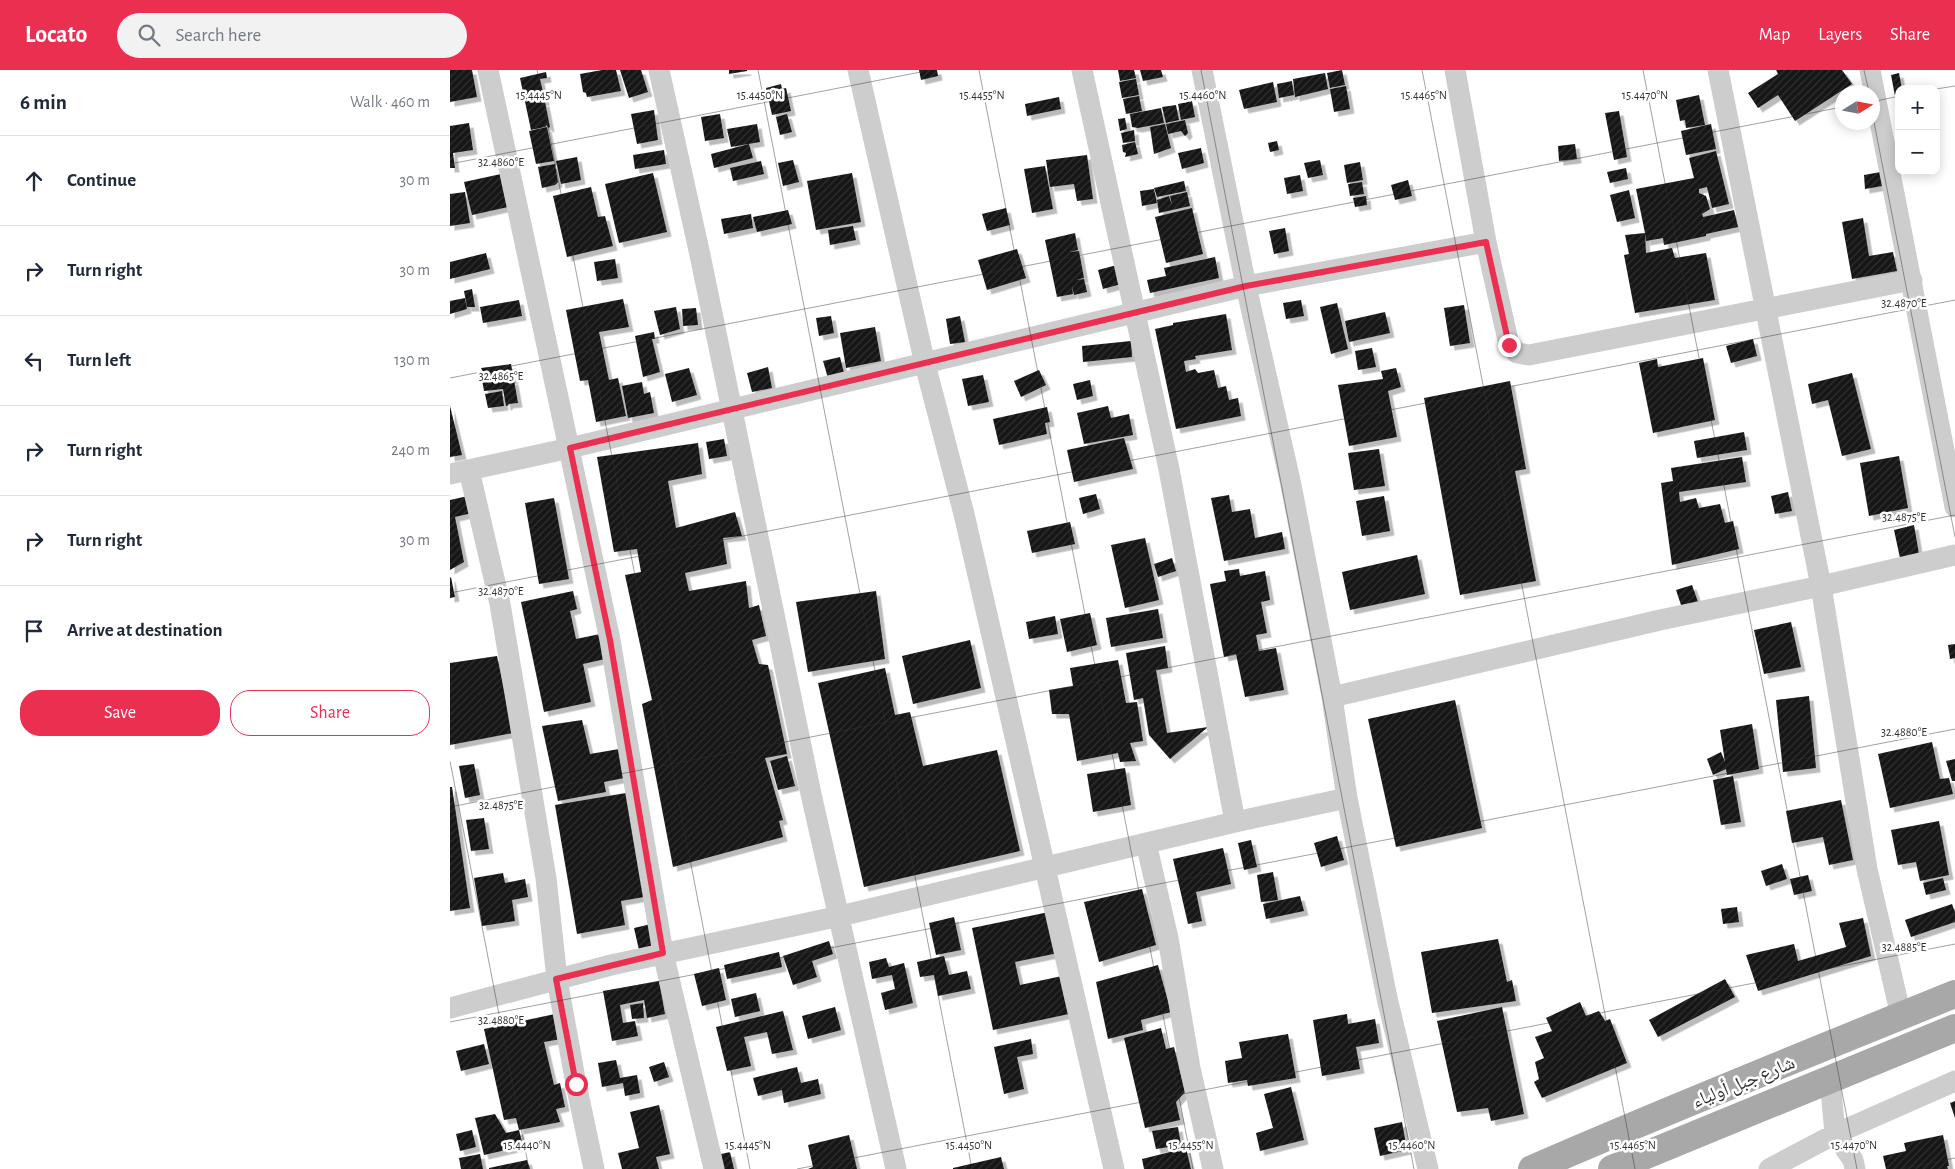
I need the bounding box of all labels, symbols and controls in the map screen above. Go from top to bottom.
search box [117,13,467,58]
icon: search [135,21,163,49]
text: Locato [25,23,87,47]
text: Search here [175,26,261,45]
text: Map [1759,26,1790,44]
text: Layers [1818,26,1862,44]
text: Share [1890,26,1930,44]
north arrow [1835,85,1880,130]
map controls [1895,85,1940,175]
button: + [1895,85,1940,130]
text: 15.4445°N [516,89,562,101]
text: 15.4450°N [737,89,783,101]
text: 15.4455°N [959,89,1005,101]
text: 15.4460°N [1179,89,1227,101]
text: 15.4465°N [1401,89,1447,101]
text: 15.4470°N [1622,89,1668,101]
text: 6 min [20,92,67,113]
text: Walk · 460 m [350,94,430,110]
button: − [1895,130,1940,175]
text: 32.4860°E [478,156,524,168]
icon: ahead [20,167,48,195]
text: Continue [67,171,136,190]
text: 30 m [400,172,430,188]
icon: right [20,257,48,285]
text: Turn right [67,261,142,280]
text: 30 m [400,262,430,278]
text: 32.4870°E [1881,297,1927,309]
route end [1498,334,1521,357]
icon: left [20,347,48,375]
text: Turn left [67,351,131,370]
text: 130 m [394,352,430,368]
text: 32.4865°E [479,370,523,382]
icon: right [20,437,48,465]
text: Turn right [67,441,142,460]
text: 240 m [391,442,430,458]
text: 32.4875°E [1882,511,1926,523]
icon: right [20,527,48,555]
text: Turn right [67,531,142,550]
text: 30 m [400,532,430,548]
text: 32.4870°E [478,585,524,597]
icon: arrive [20,617,48,645]
text: Arrive at destination [67,621,223,640]
button: Save [20,690,220,736]
button: Share [230,690,430,736]
text: 32.4880°E [1881,726,1927,738]
text: 32.4875°E [479,799,523,811]
text: 32.4885°E [1882,941,1927,953]
text: 32.4880°E [478,1014,524,1026]
street label: شارع جبل أولياء [1689,1051,1798,1112]
route start [565,1073,588,1096]
text: 15.4440°N [503,1139,551,1151]
text: 15.4445°N [725,1139,771,1151]
text: 15.4450°N [946,1139,992,1151]
text: 15.4455°N [1168,1139,1214,1151]
text: 15.4460°N [1388,1139,1436,1151]
text: 15.4465°N [1610,1139,1656,1151]
text: 15.4470°N [1831,1139,1877,1151]

